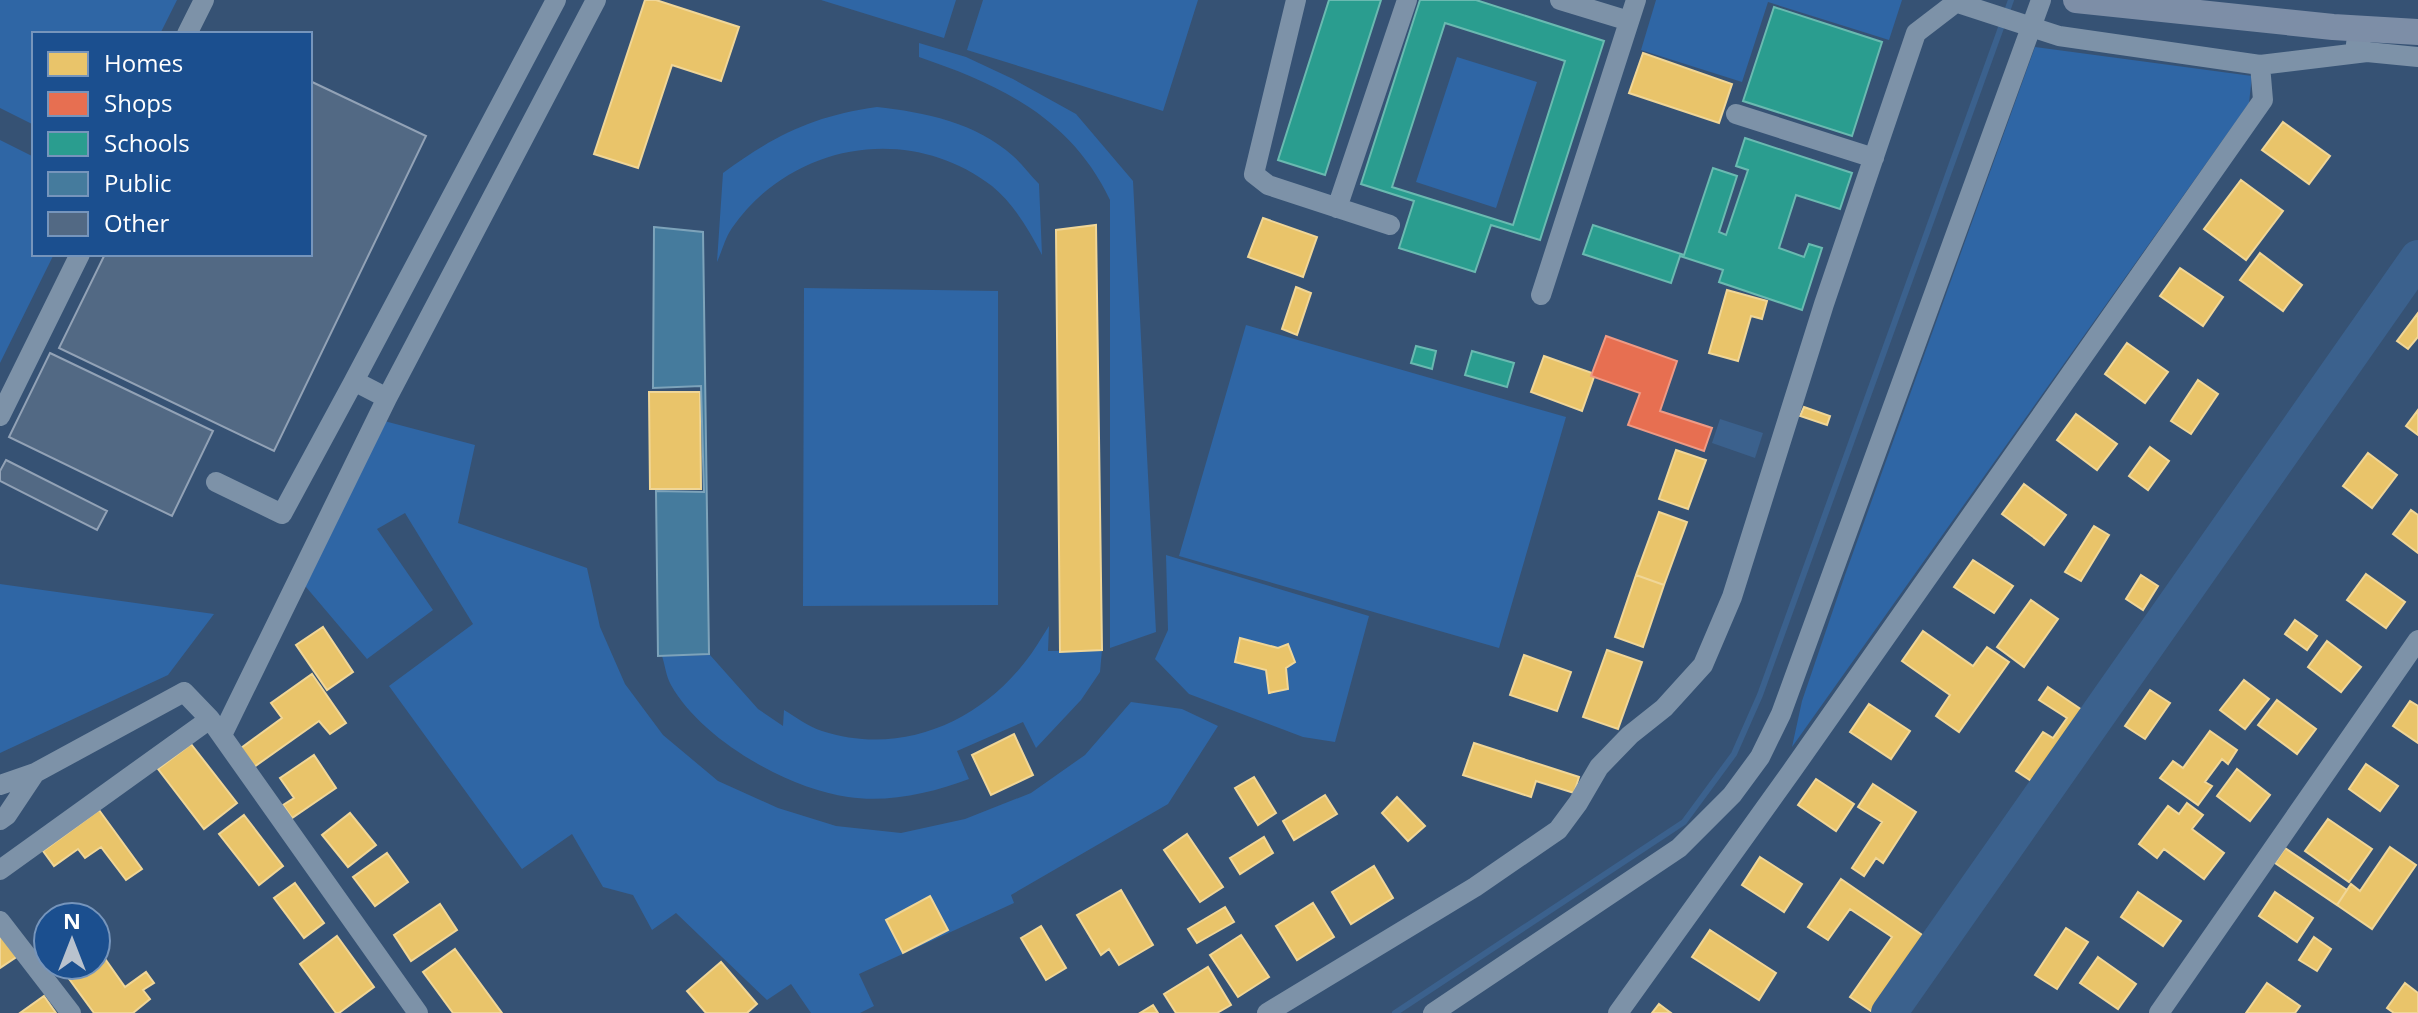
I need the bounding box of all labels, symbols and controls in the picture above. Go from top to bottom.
legend [32,32,312,256]
text: Homes [104,46,183,79]
text: Shops [104,86,172,119]
text: Schools [104,126,190,159]
text: Public [104,166,171,199]
text: Other [104,206,169,239]
north arrow [32,901,112,981]
text: N [63,905,81,935]

